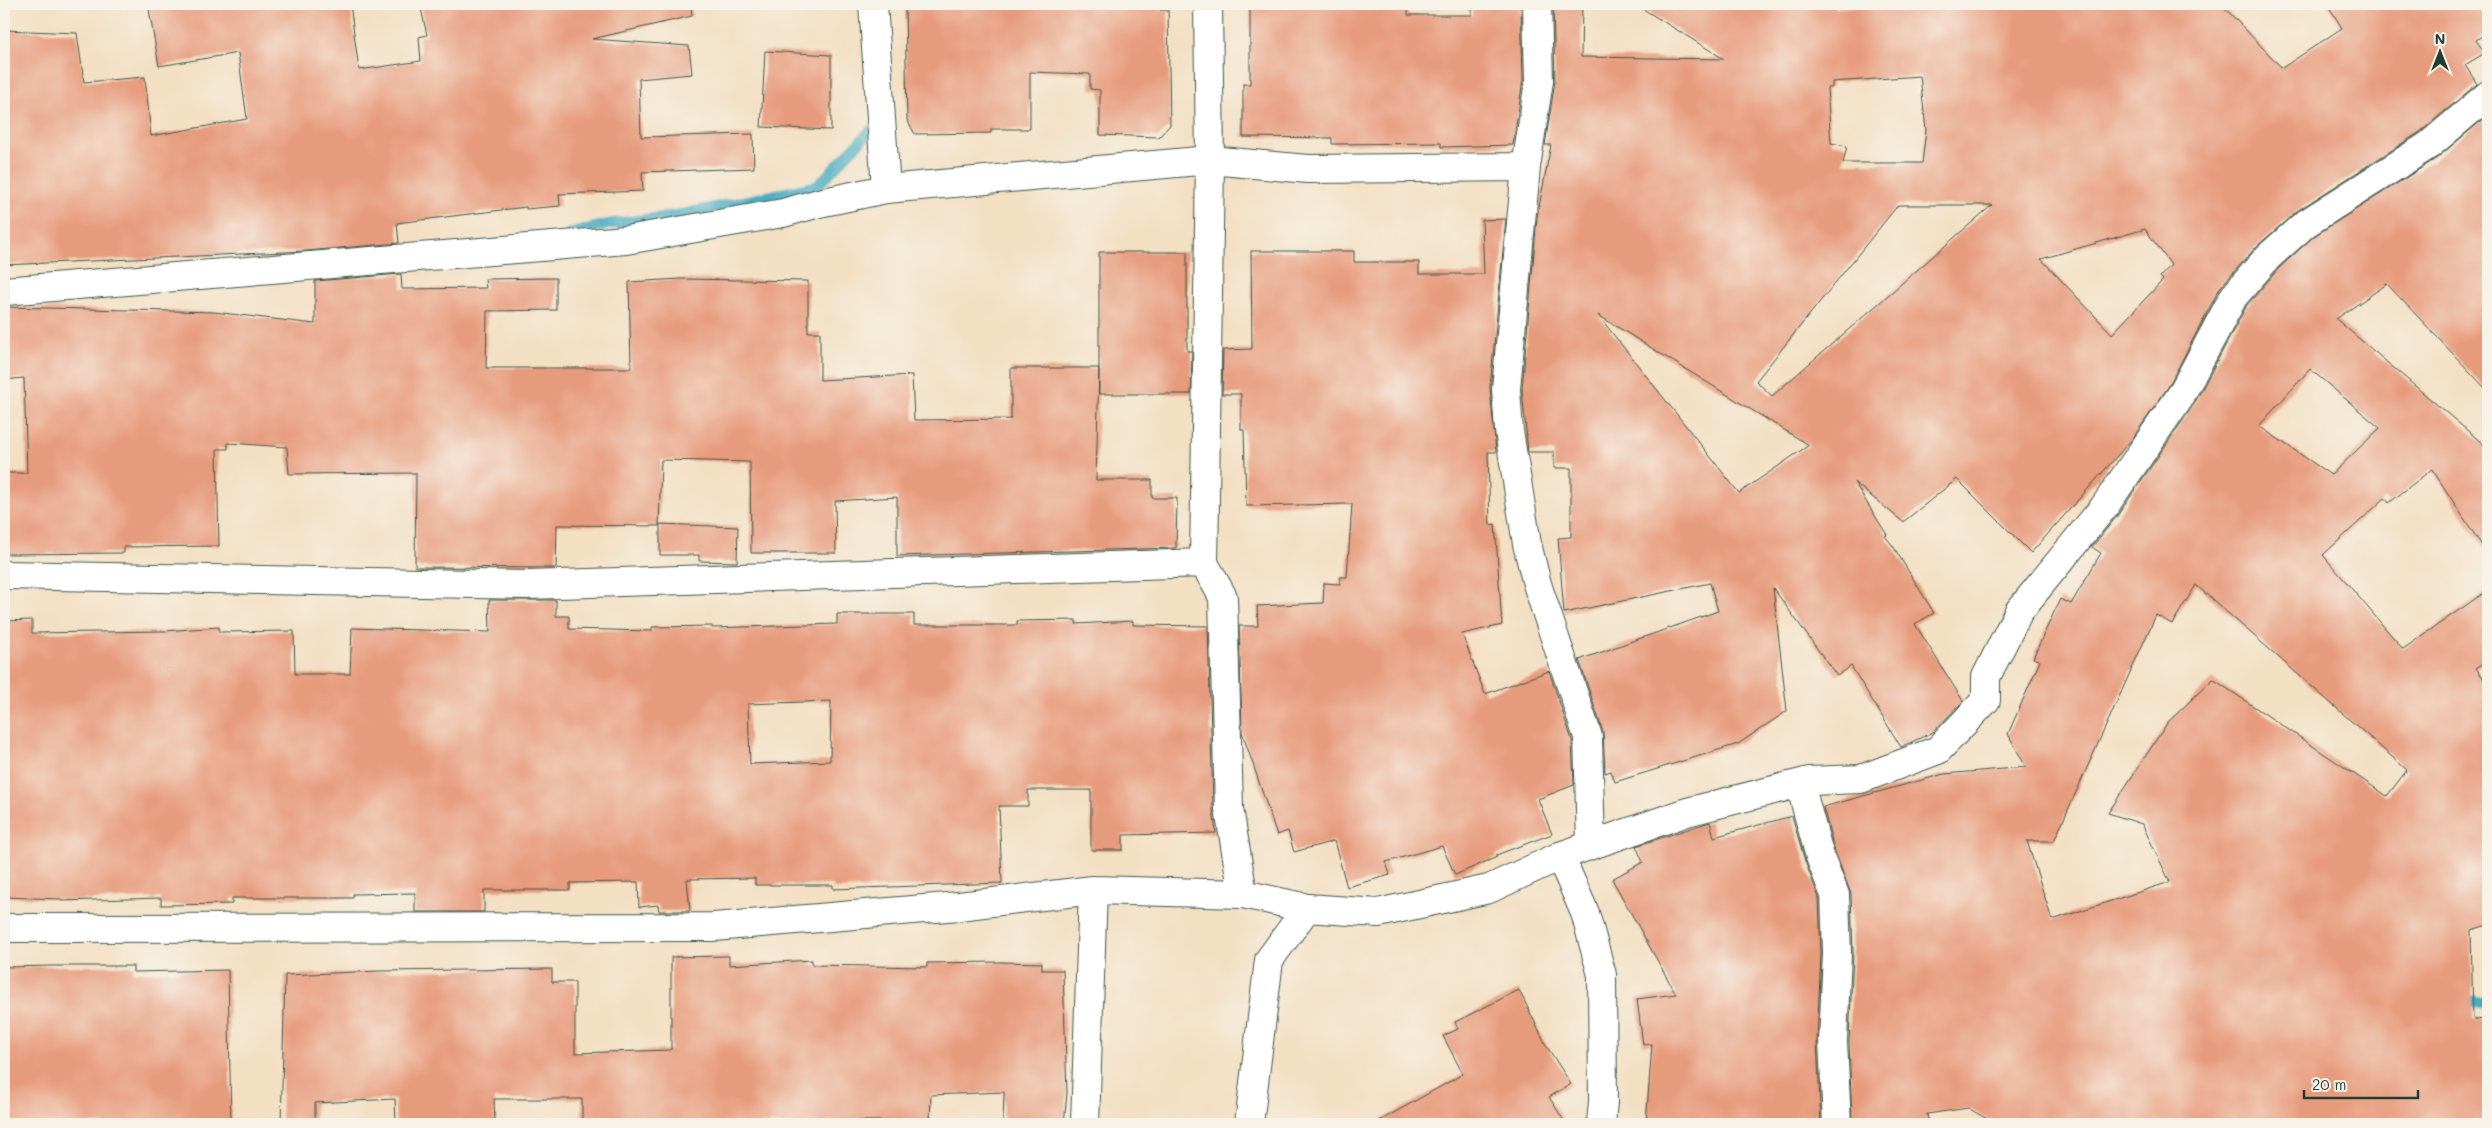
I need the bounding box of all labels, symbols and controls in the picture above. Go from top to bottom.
north arrow [2414,28,2464,78]
text: N [2435,29,2445,48]
scale bar [2304,1068,2418,1100]
text: 20 m [2312,1074,2346,1094]

